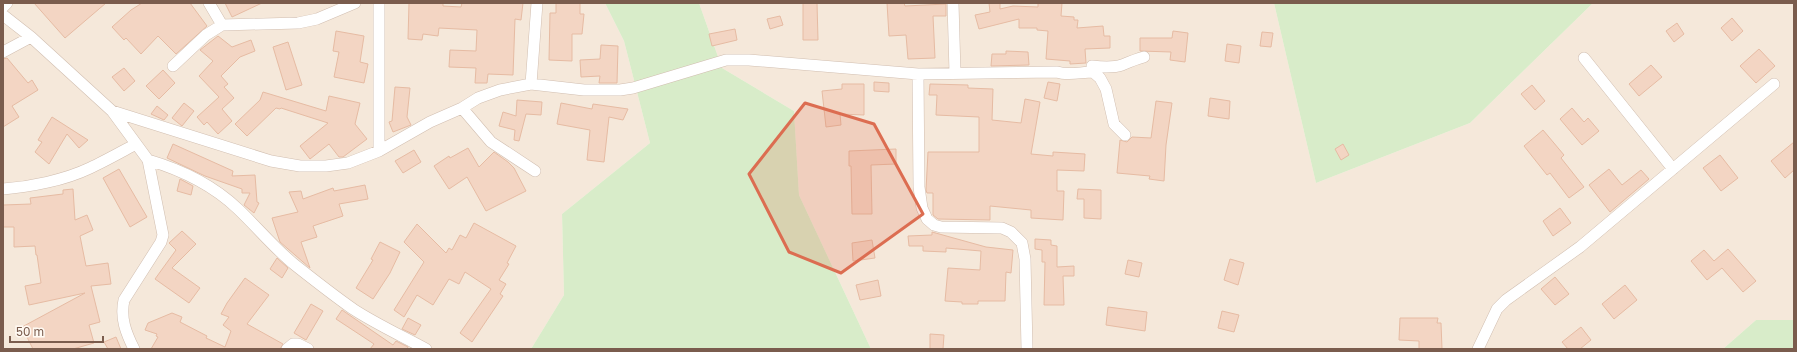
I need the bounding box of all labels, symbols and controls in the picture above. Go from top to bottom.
scale bar [10,318,103,344]
text: 50 m [16,324,44,339]

